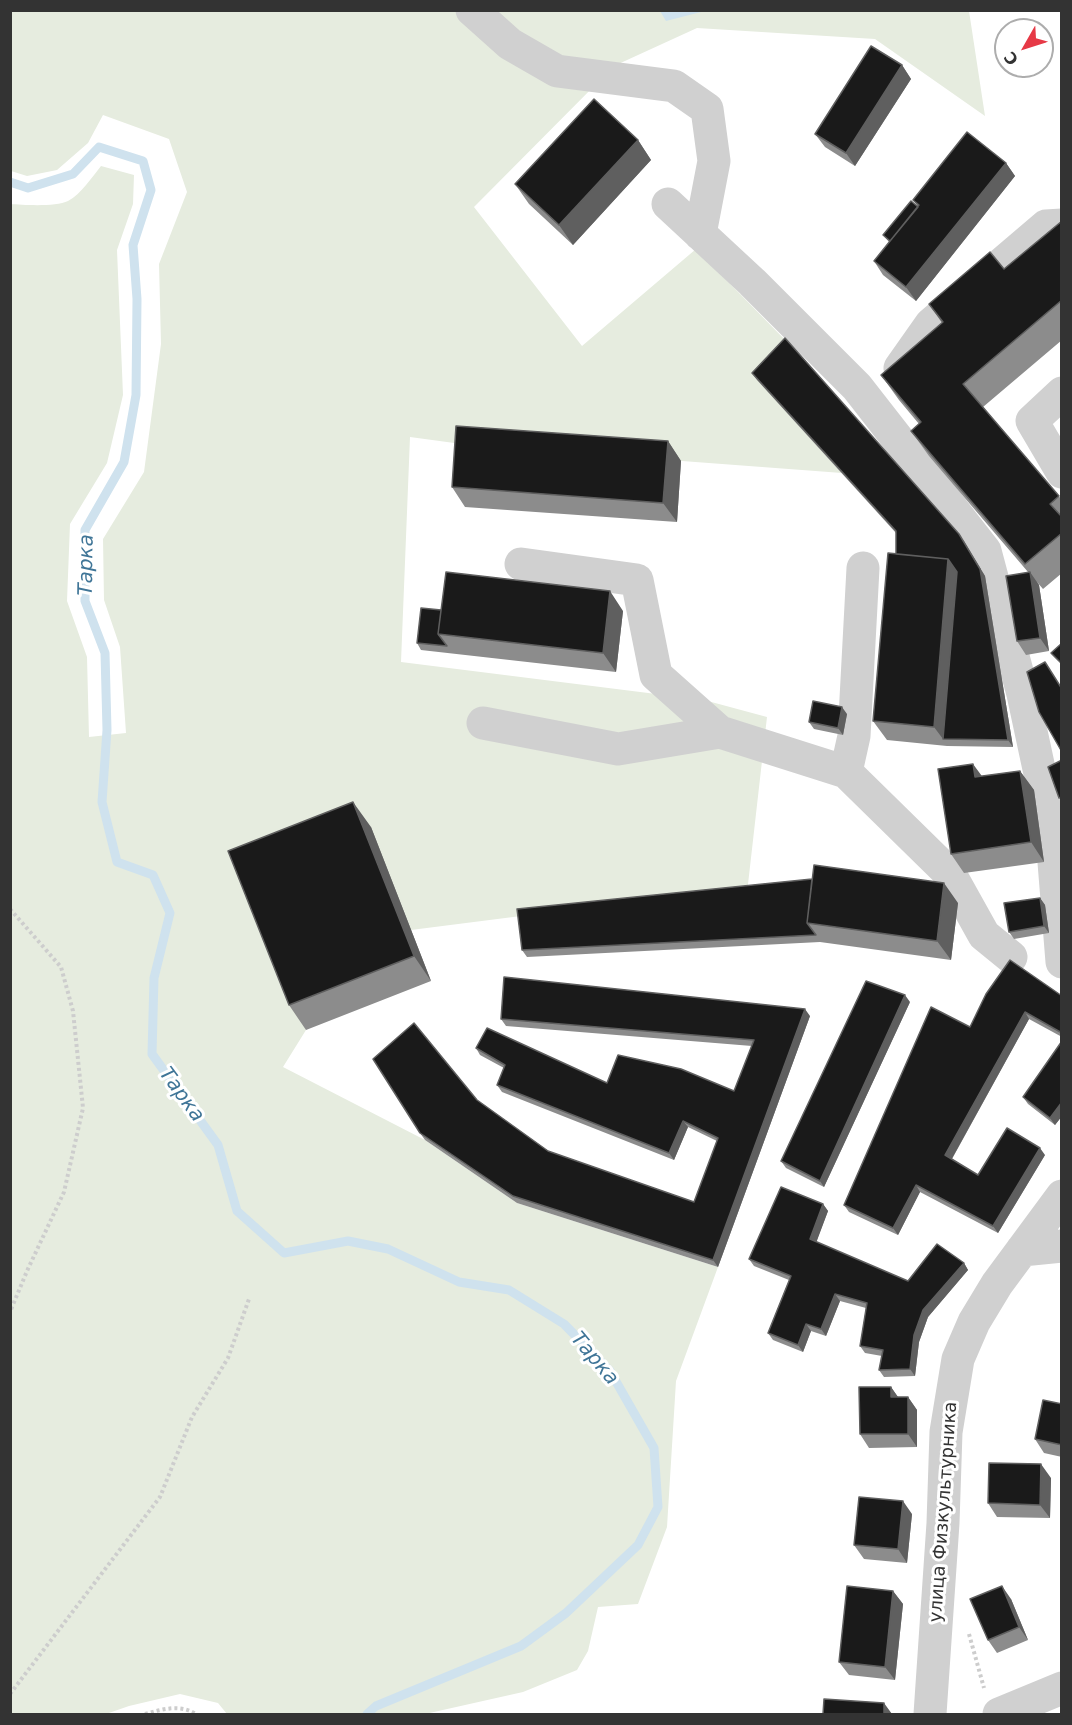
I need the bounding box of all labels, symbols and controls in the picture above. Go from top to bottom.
north arrow [994,18,1054,78]
text: С [1000,48,1022,69]
water label: Тарка [74,534,100,596]
water label: Тарка [153,1063,209,1127]
water label: Тарка [565,1328,623,1390]
street label: улица Физкультурника [926,1401,962,1623]

